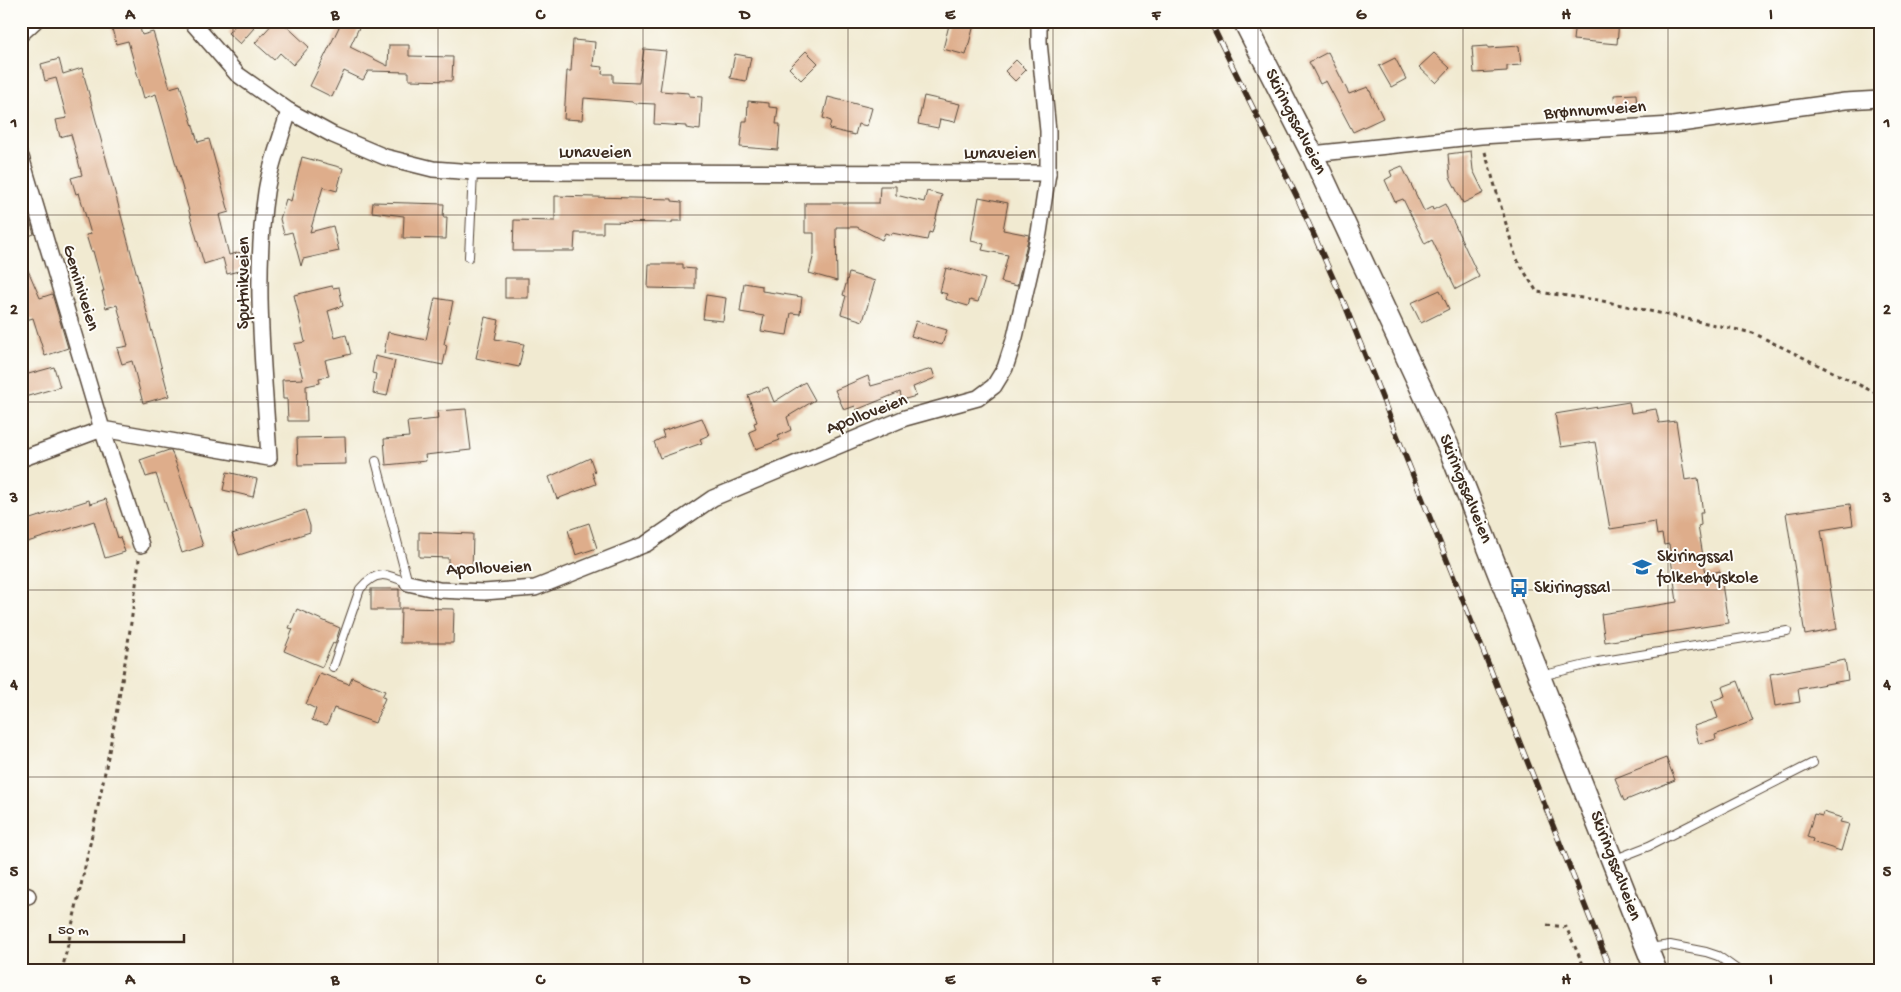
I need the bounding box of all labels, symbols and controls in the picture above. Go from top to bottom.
text: A [124,7,136,26]
text: B [330,7,340,26]
text: C [535,7,546,26]
text: D [738,7,751,26]
text: E [945,7,956,26]
text: F [1151,7,1162,26]
text: G [1356,7,1367,26]
text: H [1561,7,1571,26]
text: I [1769,7,1773,26]
street label: Skiringssalveien [1259,66,1331,179]
street label: Brønnumveien [1542,97,1647,125]
text: 1 [10,115,17,134]
text: 1 [1883,115,1890,134]
street label: Lunaveien [559,143,632,164]
street label: Lunaveien [964,144,1037,165]
street label: Sputnikveien [234,236,255,329]
street label: Geminiveien [57,242,103,334]
text: 2 [10,302,18,321]
text: 2 [1883,302,1891,321]
street label: Apolloveien [824,390,911,440]
street label: Skiringssalveien [1434,432,1497,547]
text: 3 [9,490,18,509]
text: 3 [1882,490,1891,509]
place label: Skiringssal folkehøyskole [1656,547,1759,589]
school or university icon: Skiringssal folkehøyskole [1631,556,1653,578]
street label: Apolloveien [446,557,532,581]
bus stop icon: Skiringssal [1508,577,1530,599]
place label: Skiringssal [1534,578,1611,599]
text: 4 [9,677,18,696]
text: 4 [1882,677,1891,696]
street label: Skiringssalveien [1584,808,1646,924]
text: 5 [10,864,19,883]
text: 5 [1883,864,1892,883]
scale bar [50,912,184,944]
text: 50 m [58,922,89,940]
text: A [124,972,136,991]
text: B [330,972,340,991]
text: C [535,972,546,991]
text: D [738,972,751,991]
text: E [945,972,956,991]
text: F [1151,972,1162,991]
text: G [1356,972,1367,991]
text: H [1561,972,1571,991]
text: I [1769,972,1773,991]

